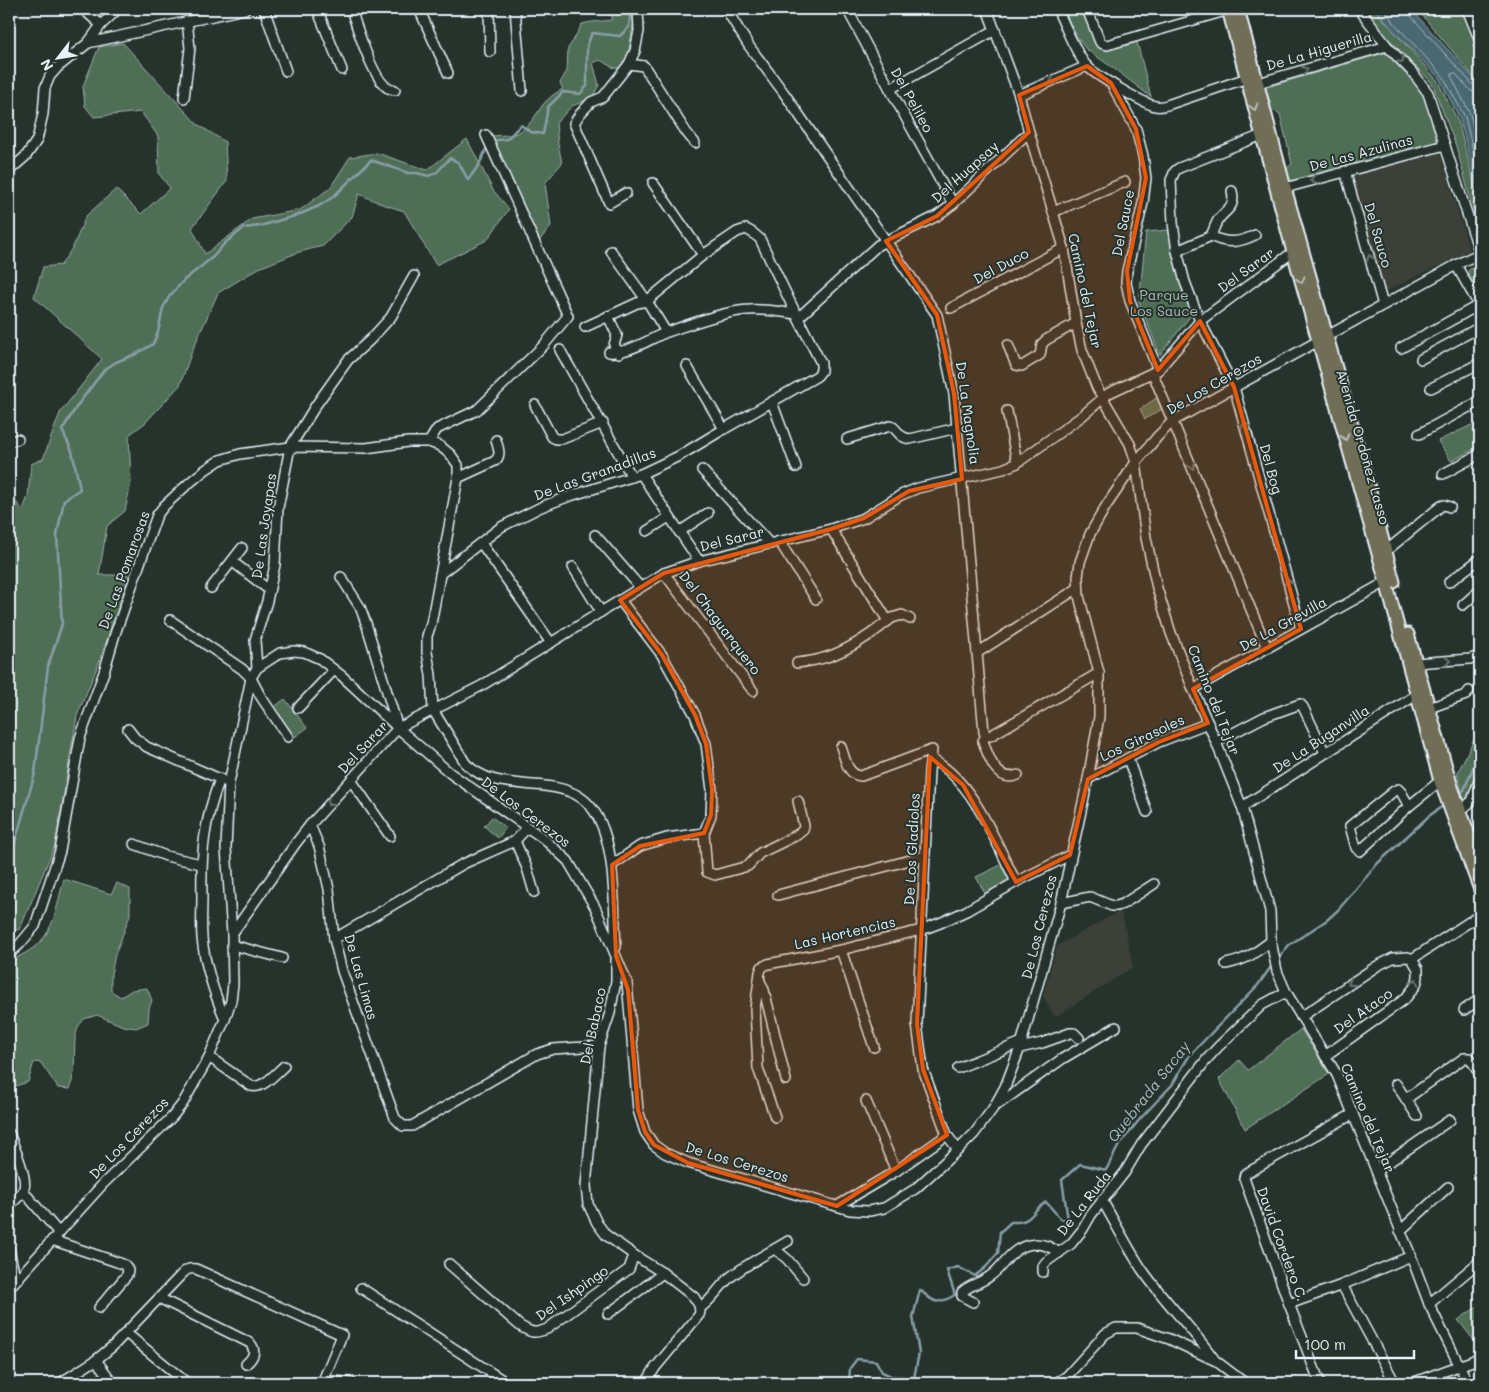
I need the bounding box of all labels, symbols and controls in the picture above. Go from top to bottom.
street label: De La Higuerilla [1264,26,1374,75]
north arrow [32,32,82,82]
text: N [36,55,57,74]
one-way arrow [1395,55,1404,64]
street label: Del Pelileo [887,64,938,136]
one-way arrow [1301,65,1309,75]
one-way arrow [1049,74,1058,85]
one-way arrow [1249,102,1259,110]
street label: De Las Azulinas [1307,130,1415,175]
street label: Del Huapsay [927,136,1002,207]
one-way arrow [1309,175,1318,185]
street label: Del Sauce [1107,188,1138,258]
street label: Del Sauco [1360,200,1397,270]
street label: Camino del Tejar [1064,232,1107,350]
street label: Del Duco [970,243,1032,288]
street label: Del Sarar [1214,243,1278,297]
one-way arrow [1365,254,1376,263]
one-way arrow [1295,276,1306,285]
park label: Parque Los Sauce [1130,285,1198,320]
street label: De Los Cerezos [1163,349,1265,419]
street label: De La Magnolia [952,360,985,466]
street label: Avenida Ordoñez Lasso [1332,367,1395,527]
one-way arrow [1240,421,1251,430]
one-way arrow [1339,432,1349,441]
street label: Del Bog [1256,442,1287,496]
street label: De Las Granadillas [531,443,658,504]
one-way arrow [1185,461,1196,470]
street label: De Las Joyapas [247,472,280,580]
street label: De Las Pomarosas [93,508,154,632]
street label: Del Sarar [698,521,766,556]
street label: Del Chaguarquero [675,567,766,678]
one-way arrow [1283,579,1293,587]
street label: De La Grevilla [1236,592,1330,655]
street label: Camino del Tejar [1184,642,1245,758]
one-way arrow [1445,656,1453,667]
street label: De La Buganvilla [1269,700,1373,777]
street label: Los Girasoles [1096,710,1187,765]
street label: Del Sarar [333,716,392,777]
street label: De Los Cerezos [478,772,575,851]
street label: De Los Gladiolos [899,792,924,906]
one-way arrow [327,797,336,806]
street label: De Los Cerezos [1016,873,1061,981]
street label: Las Hortencias [792,912,897,953]
street label: De Las Limas [340,932,383,1022]
one-way arrow [1347,977,1356,987]
one-way arrow [1409,978,1419,987]
street label: Del Ataco [1330,983,1396,1038]
street label: Del Babaco [575,986,610,1066]
water label: Quebrada Sacay [1102,1037,1194,1146]
street label: Camino del Tejar [1337,1060,1400,1175]
street label: De Los Cerezos [85,1093,173,1183]
street label: De Los Cerezos [683,1137,791,1186]
street label: De La Ruda [1052,1166,1115,1239]
street label: David Cordero C. [1253,1184,1312,1304]
street label: Del Ishpingo [532,1261,612,1325]
scale bar [1296,1327,1414,1359]
text: 100 m [1304,1334,1346,1354]

